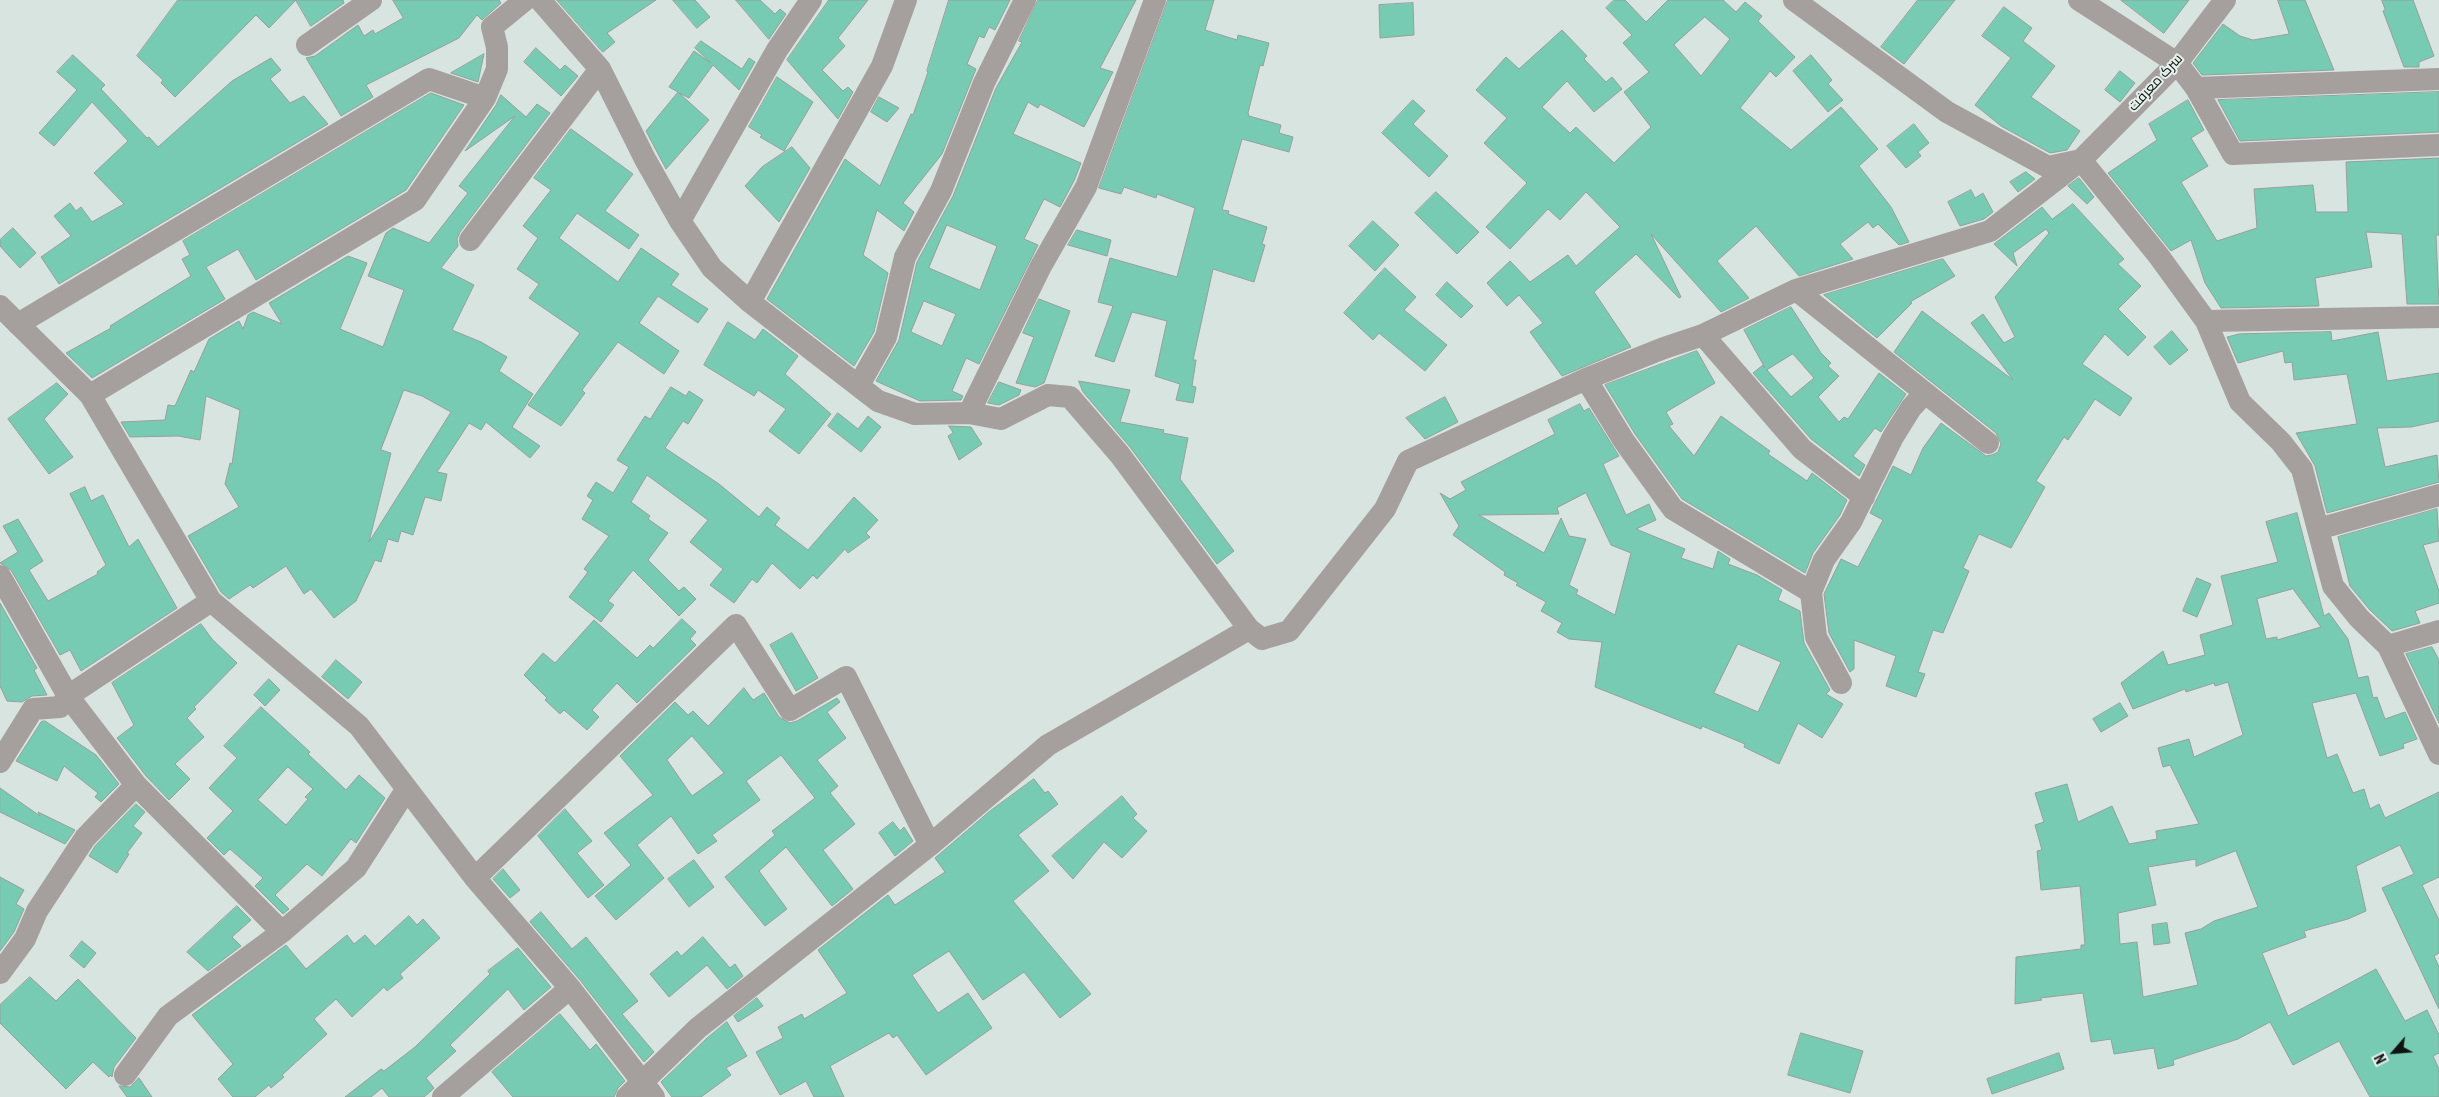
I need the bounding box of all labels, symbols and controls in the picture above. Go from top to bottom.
street label: سرک معرفت [2125,51,2187,115]
north arrow [2369,1027,2419,1077]
text: N [2372,1051,2390,1066]

